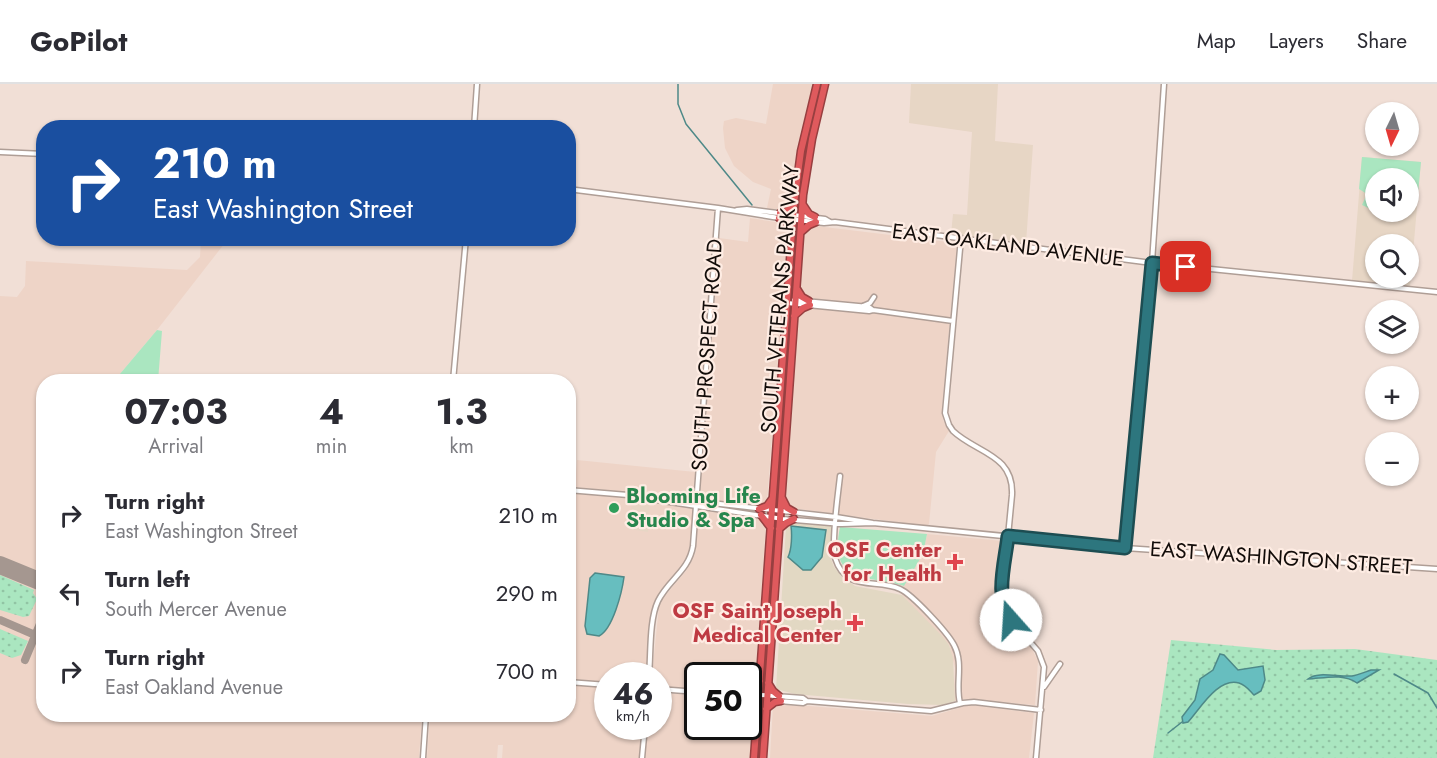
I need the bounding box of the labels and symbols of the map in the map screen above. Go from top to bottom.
north arrow [1365,102,1419,156]
street label: SOUTH VETERANS PARKWAY [753,163,807,435]
street label: EAST OAKLAND AVENUE [890,216,1126,274]
street label: SOUTH PROSPECT ROAD [684,238,730,472]
pin [1160,241,1211,292]
place label: Blooming Life Studio & Spa [626,481,761,535]
marker: Blooming Life Studio & Spa [607,501,621,515]
street label: EAST WASHINGTON STREET [1149,534,1413,582]
place label: OSF Center for Health [828,535,942,589]
marker: OSF Center for Health [946,553,964,571]
position arrow [979,588,1043,652]
place label: OSF Saint Joseph Medical Center [673,596,842,650]
marker: OSF Saint Joseph Medical Center [846,614,864,632]
speed limit sign: 50 [684,662,762,740]

